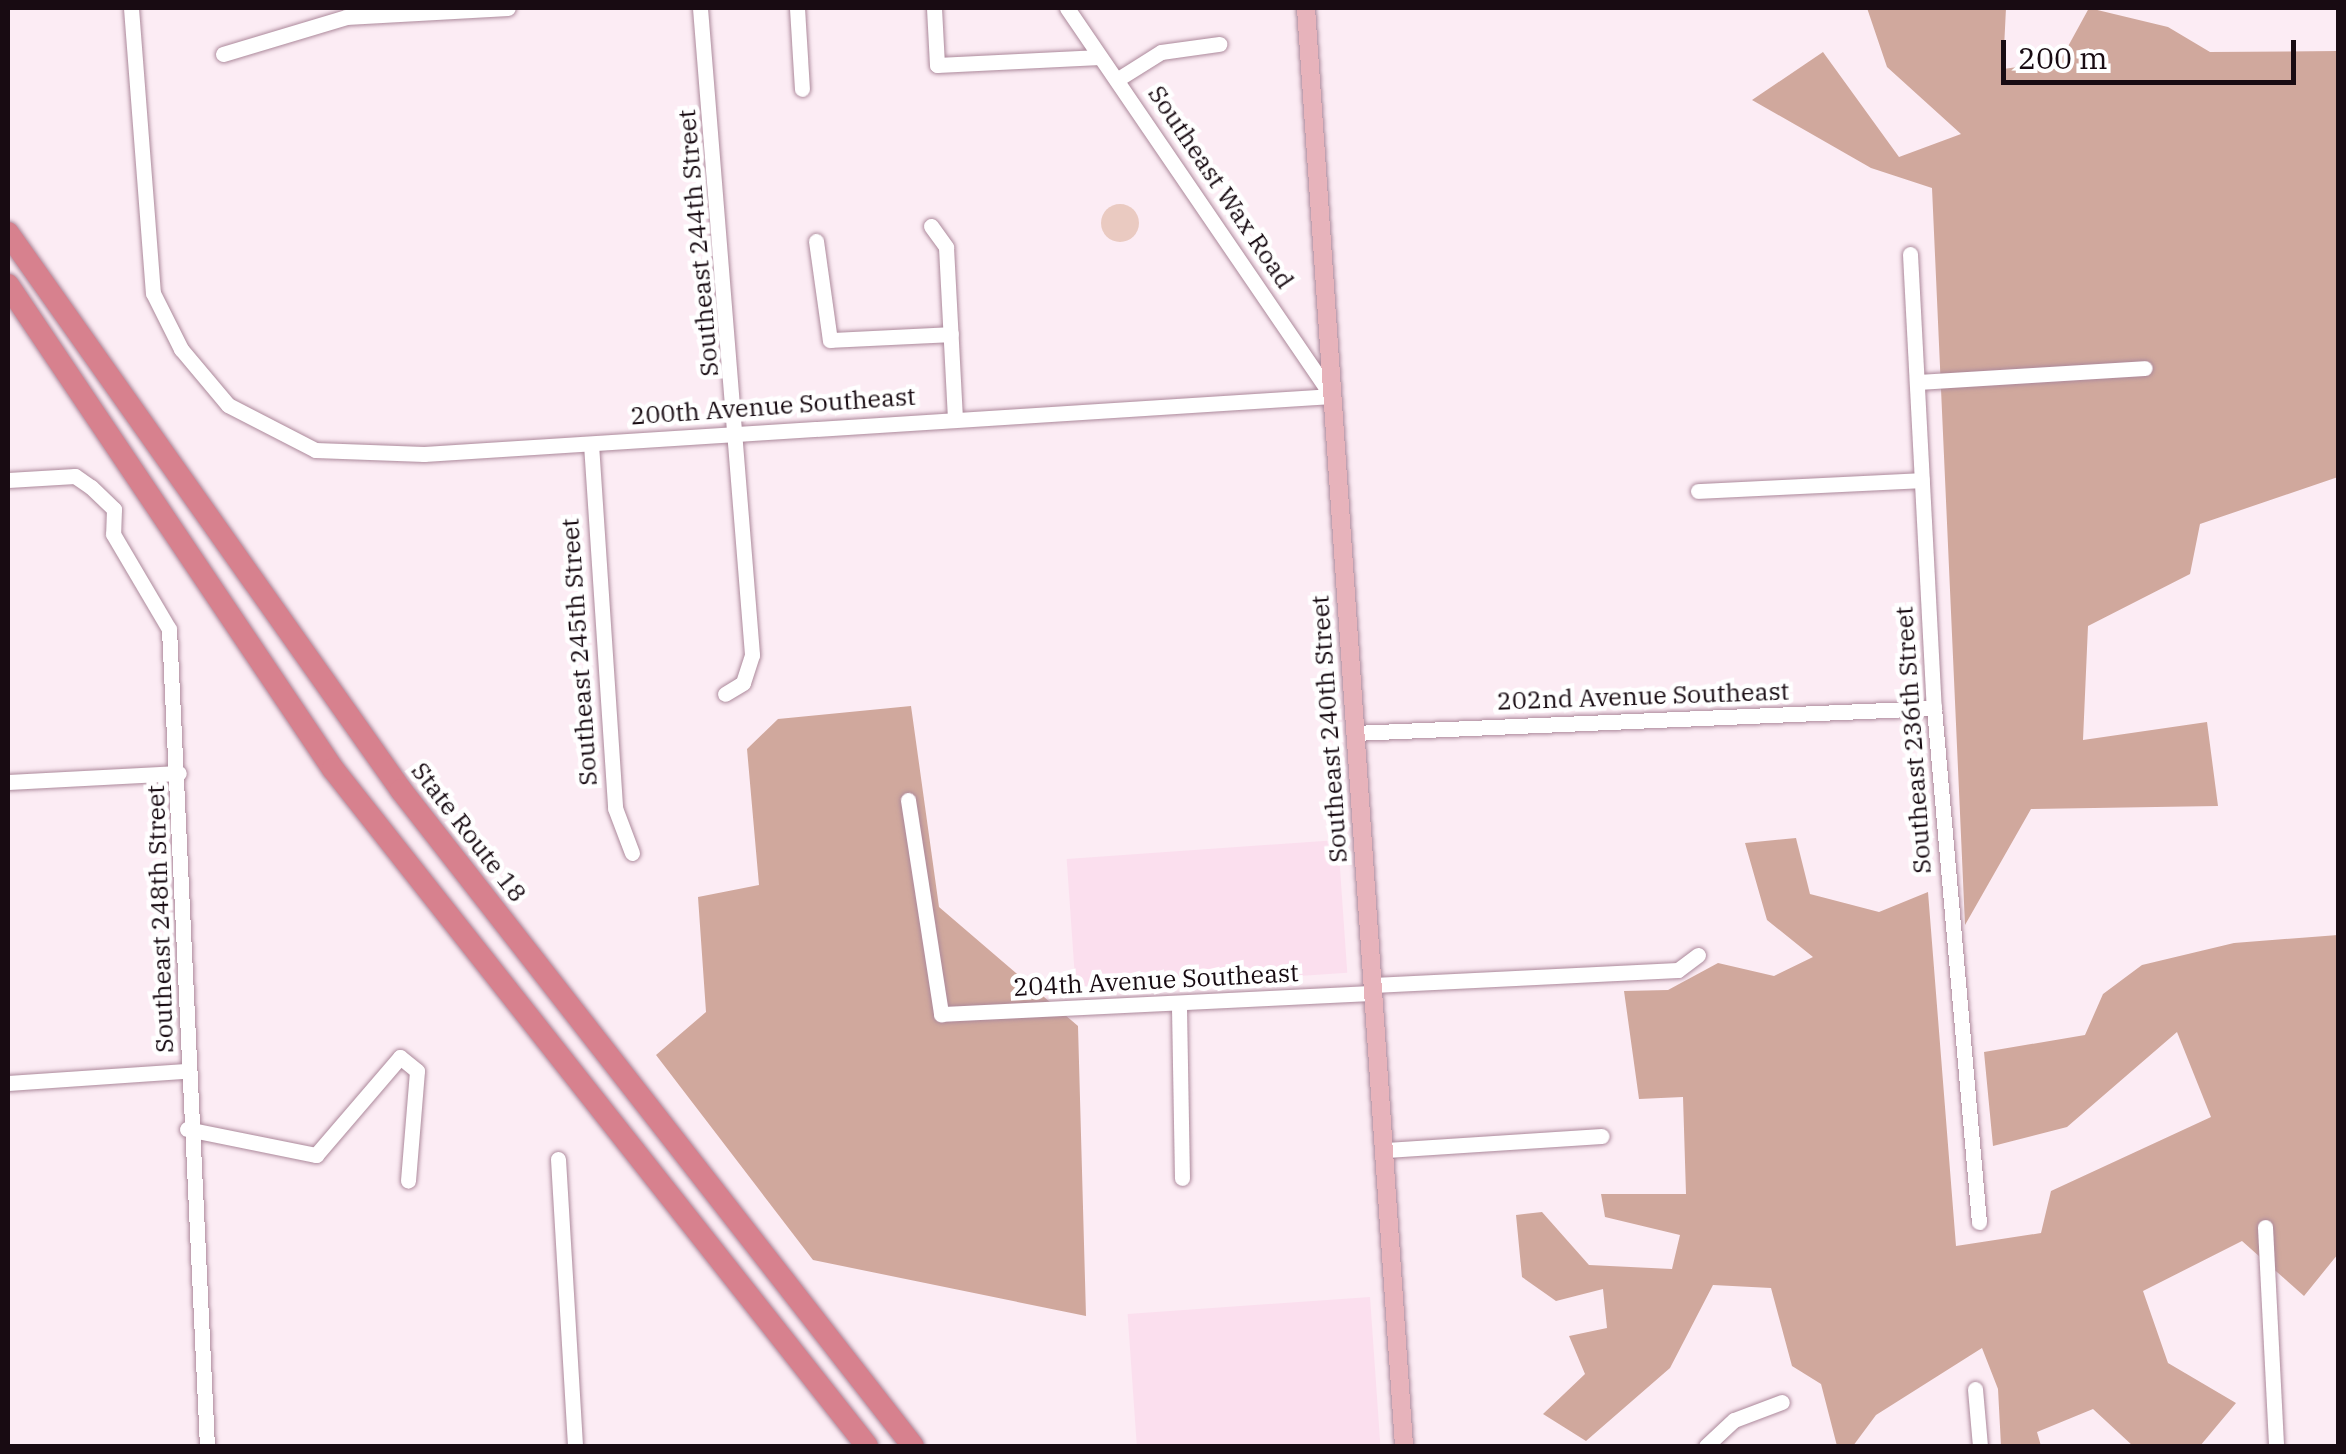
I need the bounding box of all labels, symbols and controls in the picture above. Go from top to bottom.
scale bar [2006,20,2301,82]
text: 200 m [2018,38,2108,77]
street label: Southeast Wax Road [1142,80,1300,294]
street label: Southeast 244th Street [671,108,725,378]
street label: 200th Avenue Southeast [629,381,917,431]
street label: Southeast 245th Street [555,517,603,787]
street label: Southeast 240th Street [1305,594,1353,864]
street label: Southeast 236th Street [1889,605,1937,875]
street label: 202nd Avenue Southeast [1496,676,1790,716]
street label: State Route 18 [405,756,533,908]
street label: Southeast 248th Street [140,785,180,1053]
street label: 204th Avenue Southeast [1013,958,1299,1002]

